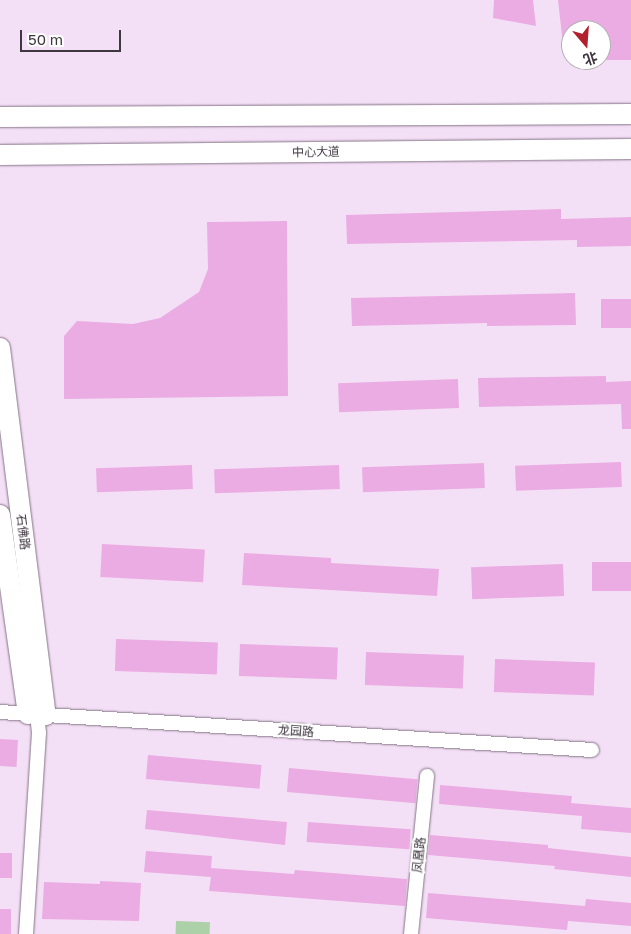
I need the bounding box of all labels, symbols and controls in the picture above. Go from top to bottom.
scale bar [22,20,124,52]
north arrow [561,20,611,70]
text: 50 m [28,30,63,48]
text: 北 [581,49,600,69]
street label: 中心大道 [292,144,340,160]
street label: 石佛路 [14,513,32,551]
street label: 龙园路 [278,723,314,739]
street label: 凤凰路 [410,836,428,874]

